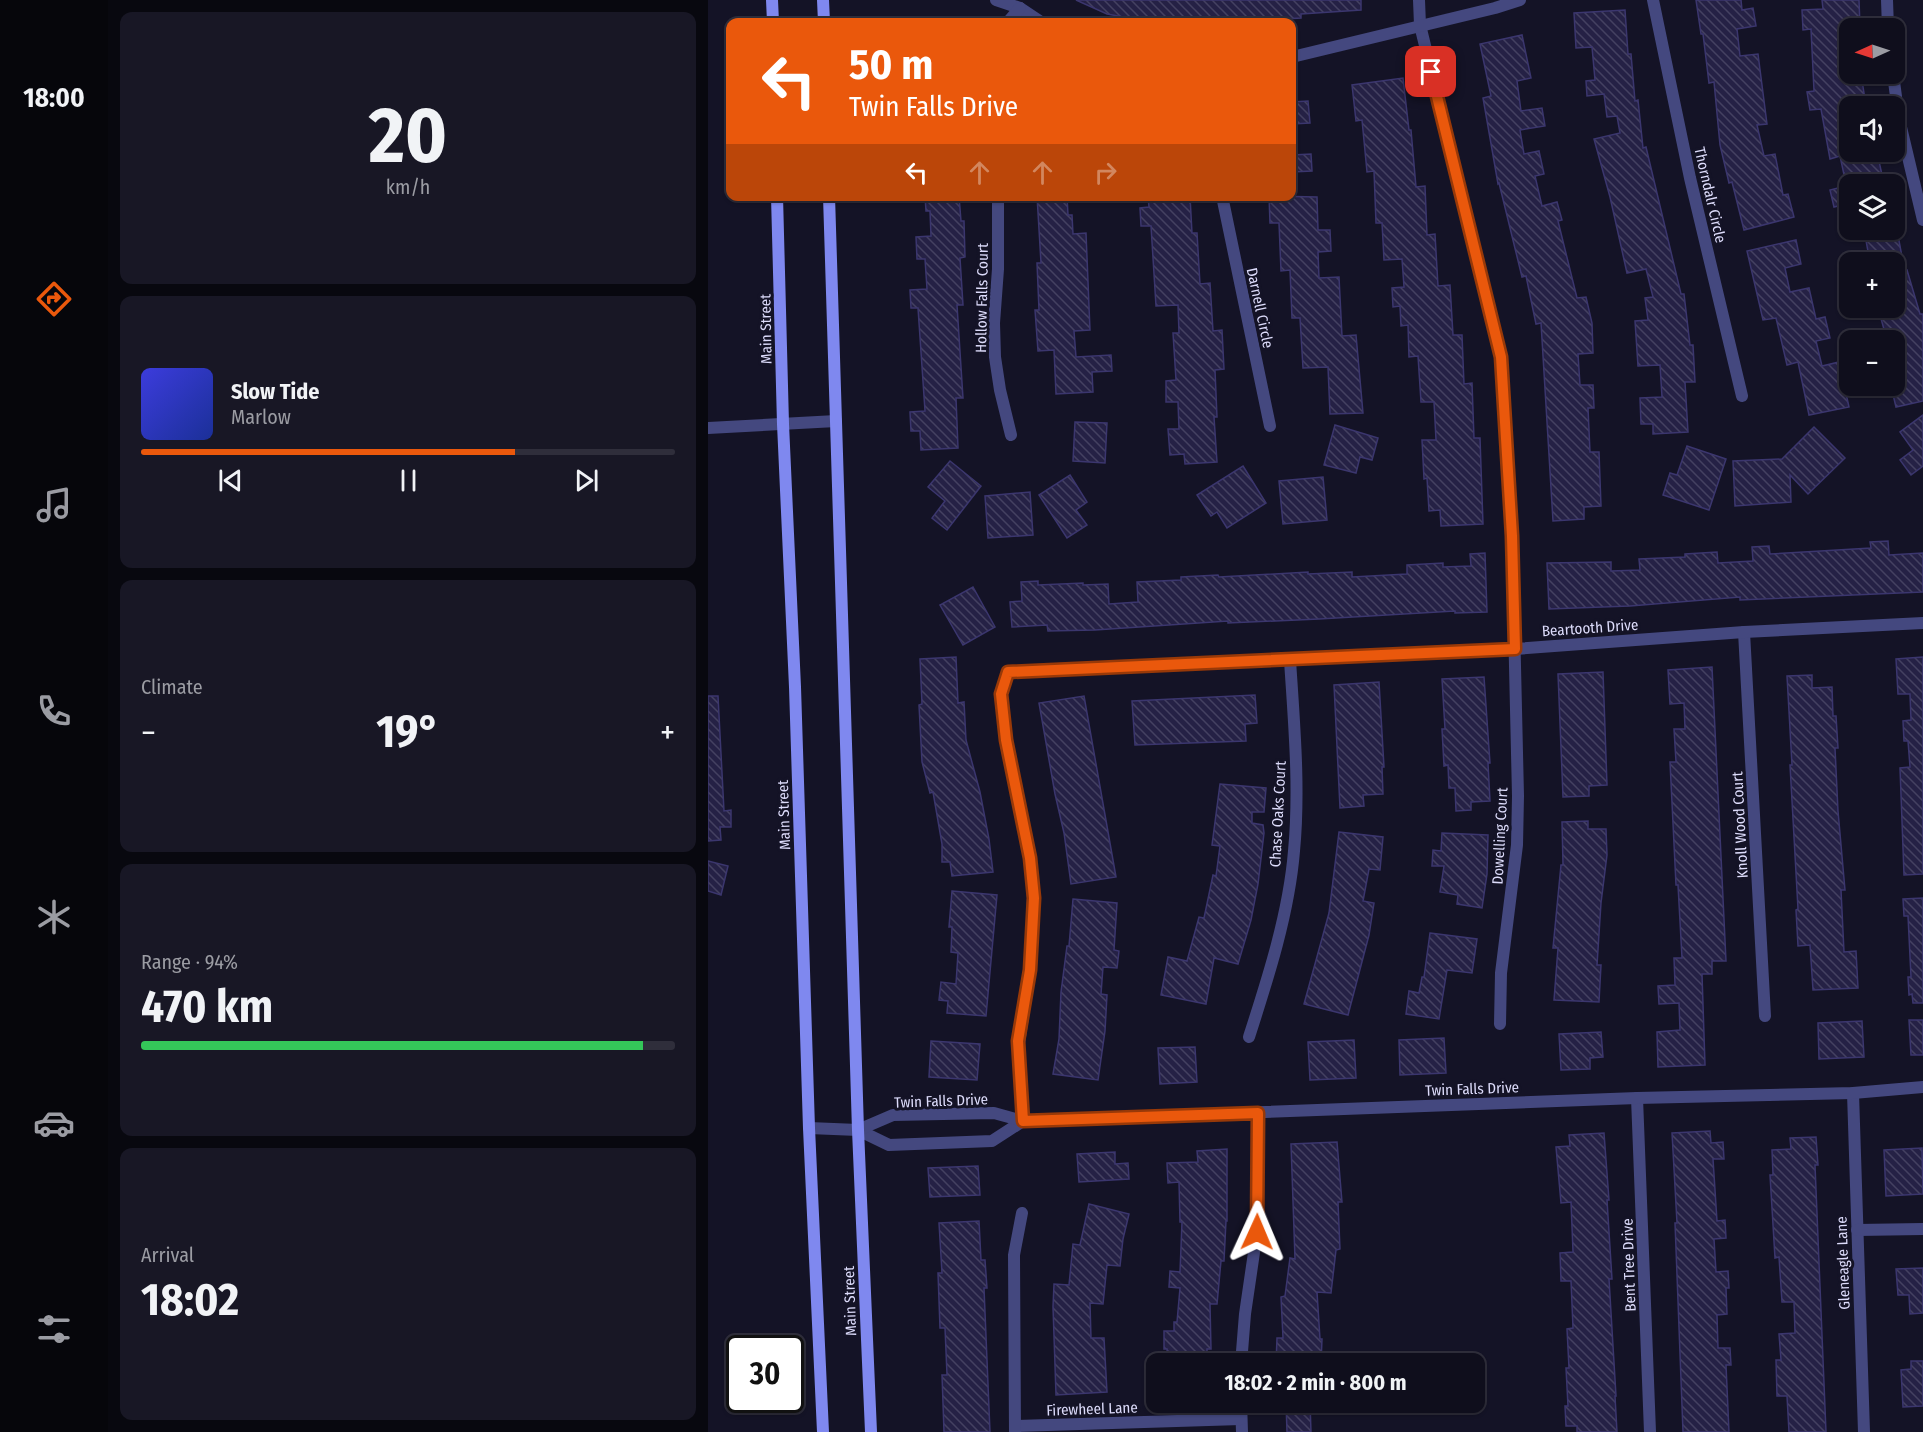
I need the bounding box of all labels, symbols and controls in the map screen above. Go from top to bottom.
north arrow [1839,18,1905,84]
map controls [1839,18,1905,396]
text: 50 m [849,40,933,90]
icon: left [750,42,828,120]
pin [1405,46,1456,97]
icon: arrive [1414,55,1447,88]
text: 18:00 [23,82,85,114]
text: 20 [369,89,447,183]
text: Twin Falls Drive [849,91,1018,123]
button: sound [1839,96,1905,162]
street label: Thorndalr Circle [1690,145,1730,245]
icon: left [900,156,933,189]
icon: ahead [963,156,996,189]
icon: ahead [1026,156,1059,189]
icon: right [1089,156,1122,189]
button: layers [1839,174,1905,240]
text: km/h [386,175,430,199]
street label: Hollow Falls Court [972,243,992,353]
button: + [1839,252,1905,318]
street label: Darnell Circle [1243,266,1277,350]
icon: directions [33,278,75,320]
street label: Main Street [756,294,776,364]
button: − [1839,330,1905,396]
text: Slow Tide [231,378,319,405]
text: Marlow [231,405,291,429]
icon: previous [214,464,247,497]
icon: pause [392,464,425,497]
icon: next [570,464,603,497]
icon: music [33,484,75,526]
street label: Beartooth Drive [1541,616,1639,640]
text: Climate [141,675,203,699]
icon: phone [33,690,75,732]
text: 19° [376,705,440,759]
text: − [141,713,156,753]
text: + [660,713,675,753]
street label: Chase Oaks Court [1266,760,1290,868]
street label: Knoll Wood Court [1728,771,1752,879]
street label: Main Street [774,780,794,850]
street label: Dowelling Court [1488,787,1512,885]
icon: climate [33,896,75,938]
text: Range · 94% [141,950,238,974]
text: 470 km [141,980,273,1034]
street label: Twin Falls Drive [1425,1078,1519,1100]
street label: Twin Falls Drive [894,1090,988,1112]
icon: car [33,1102,75,1144]
position arrow [1225,1200,1289,1264]
street label: Gleneagle Lane [1832,1216,1854,1310]
street label: Bent Tree Drive [1618,1218,1640,1312]
text: Arrival [141,1243,194,1267]
street label: Main Street [840,1266,860,1336]
text: 18:02 [141,1273,239,1327]
icon: filters [33,1308,75,1350]
speed limit sign: 30 [726,1335,804,1413]
text: 18:02 · 2 min · 800 m [1224,1369,1407,1396]
street label: Firewheel Lane [1046,1398,1138,1420]

